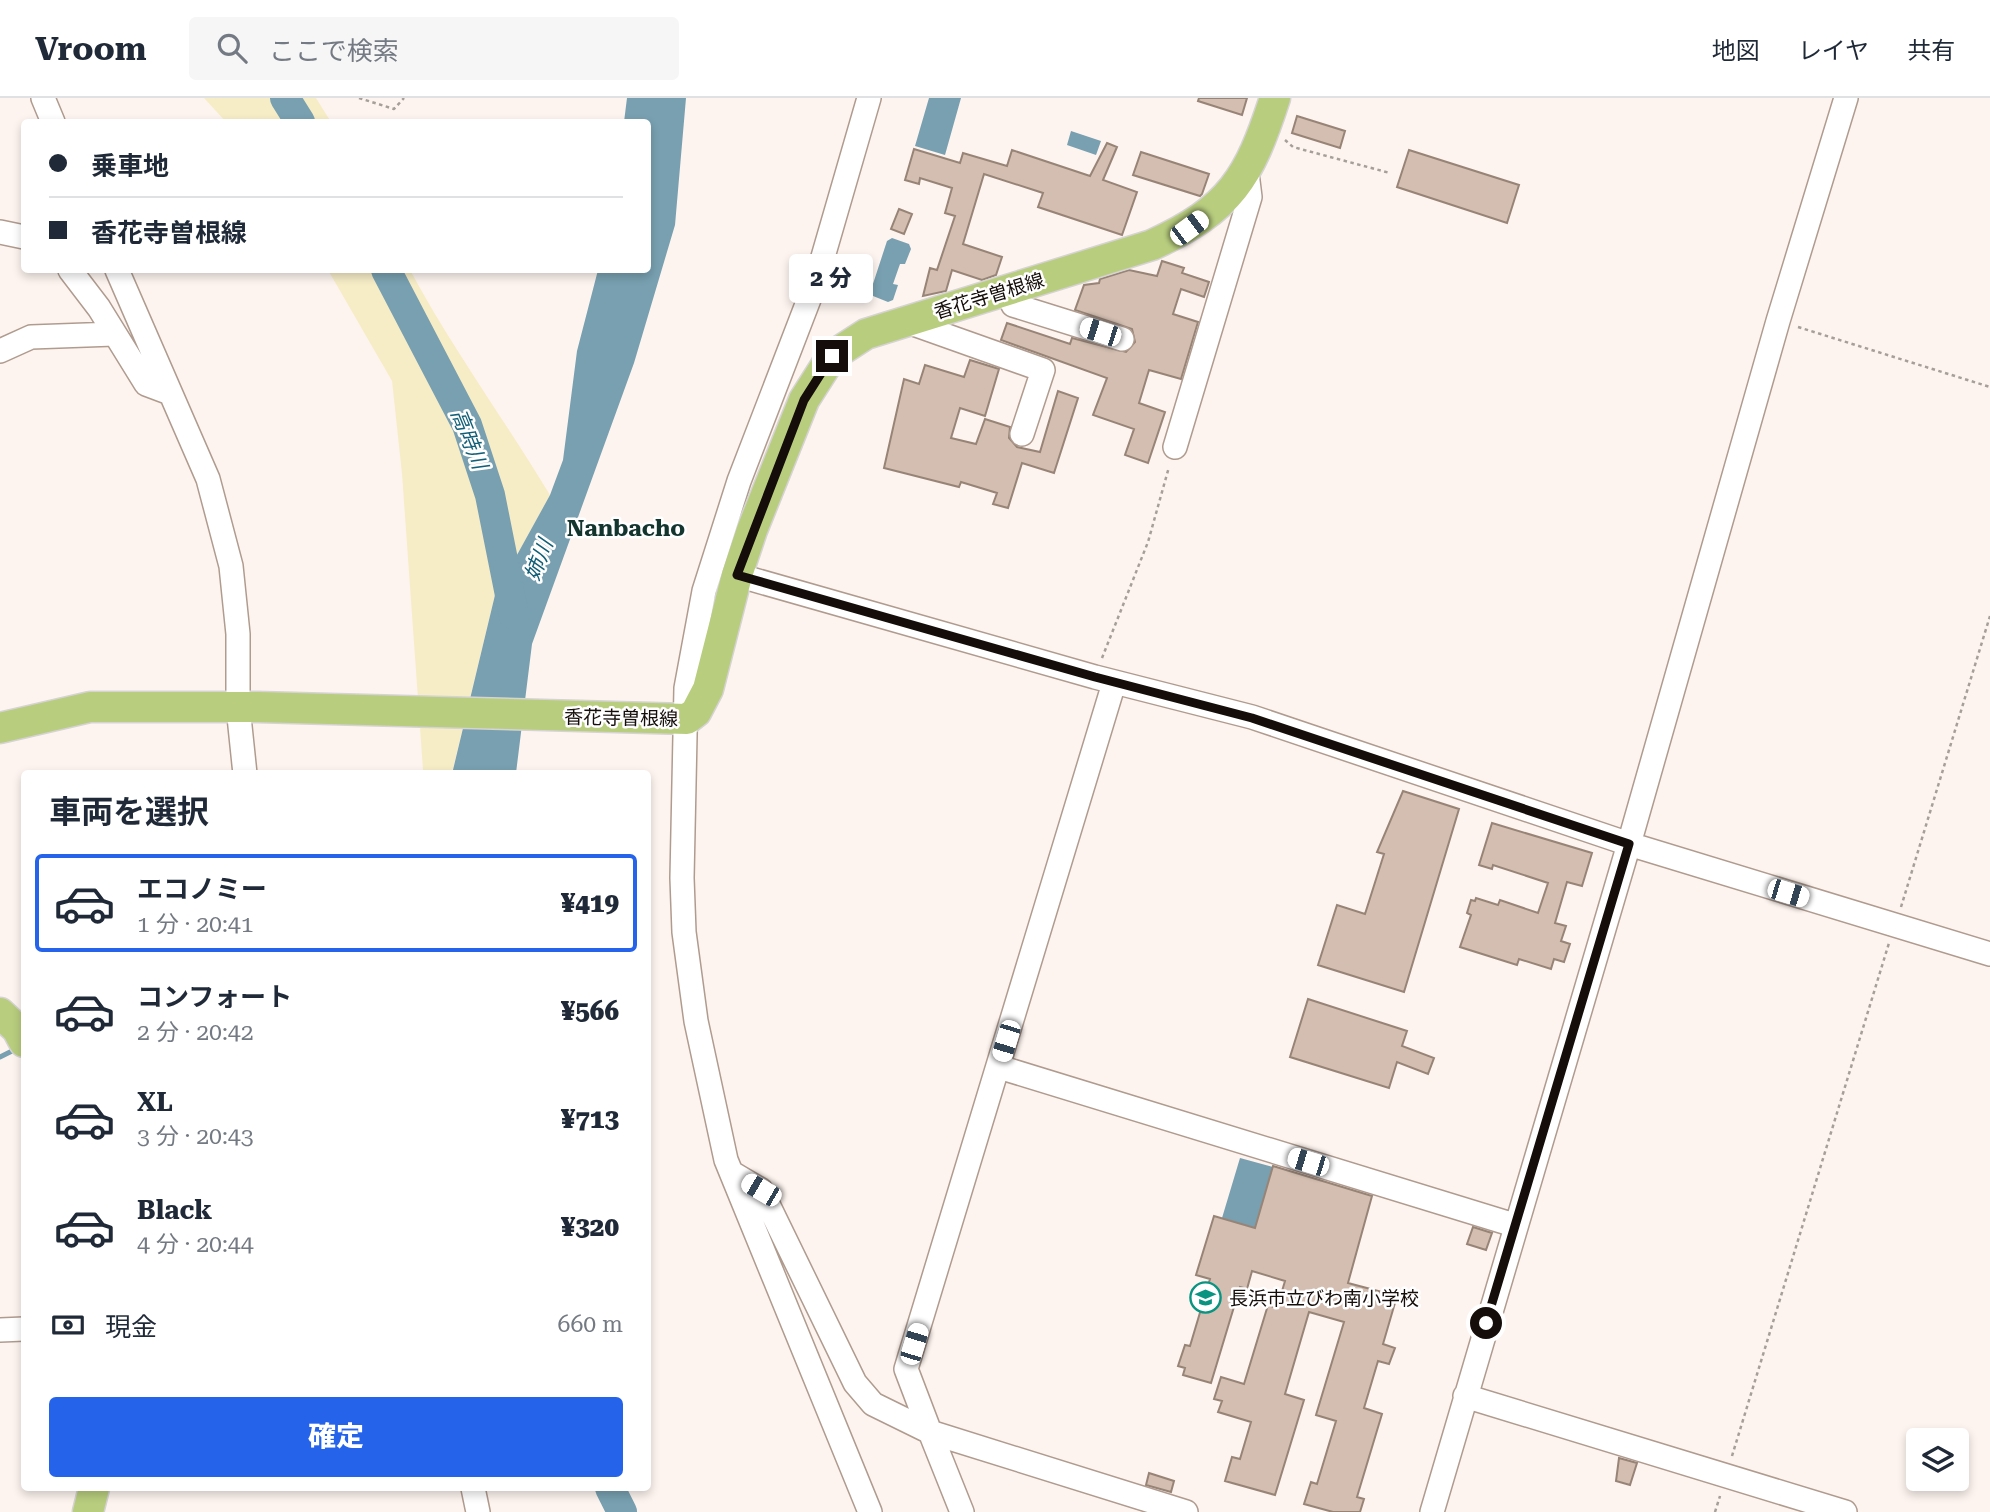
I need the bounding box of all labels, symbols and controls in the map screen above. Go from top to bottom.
search box [189,17,679,80]
text: Vroom [35,29,147,68]
icon: search [213,29,251,67]
text: ここで検索 [269,36,399,66]
text: 地図 [1712,37,1760,65]
text: レイヤ [1798,37,1869,65]
text: 共有 [1907,37,1955,65]
text: 乗車地 [91,151,169,181]
car [1166,207,1213,249]
text: 香花寺曽根線 [91,218,247,248]
callout: 2 分 [790,254,874,303]
text: 2 分 [810,265,852,292]
street label: 香花寺曽根線 [931,268,1047,324]
car [1077,316,1124,348]
route end [816,340,848,372]
water label: 高時川 [446,405,493,475]
district label: Nanbacho [567,515,685,542]
water label: 姉川 [520,534,558,584]
street label: 香花寺曽根線 [564,706,678,730]
text: 車両を選択 [49,793,209,831]
icon: car [53,872,116,935]
text: エコノミー [137,874,267,904]
car [1765,877,1812,909]
text: ¥419 [561,888,619,918]
text: 1 分 · 20:41 [137,911,254,938]
icon: car [53,980,116,1043]
text: コンフォート [137,982,292,1012]
text: ¥566 [561,996,619,1026]
car [990,1018,1023,1064]
text: 2 分 · 20:42 [137,1019,254,1046]
text: XL [137,1087,173,1117]
icon: car [53,1088,116,1151]
text: ¥713 [561,1104,619,1134]
text: 3 分 · 20:43 [137,1123,254,1150]
car [1285,1146,1332,1178]
car [738,1170,785,1210]
text: Black [137,1195,212,1225]
icon: car [53,1196,116,1259]
text: ¥320 [561,1212,619,1242]
text: 4 分 · 20:44 [137,1231,254,1258]
school or university icon: 長浜市立びわ南小学校 [1189,1281,1223,1315]
place label: 長浜市立びわ南小学校 [1229,1287,1419,1310]
icon: cash [49,1306,87,1344]
route start [1470,1307,1502,1339]
text: 660 m [558,1311,623,1338]
text: 現金 [105,1312,157,1342]
car [898,1321,931,1367]
button: 確定 [49,1397,623,1477]
map controls [1906,1428,1969,1491]
button: layers [1906,1428,1969,1491]

